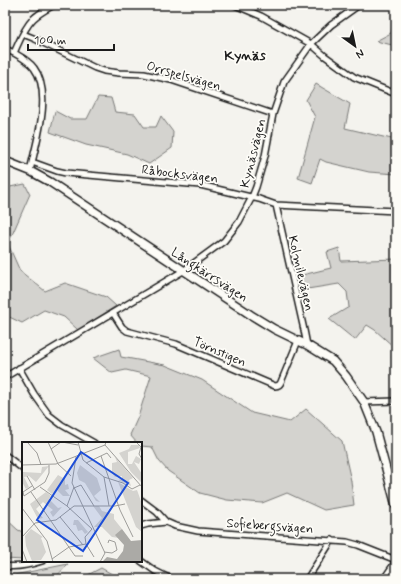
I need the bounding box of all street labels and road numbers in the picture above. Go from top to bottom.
street label: Orrspelsvägen [144,58,223,95]
street label: Kynäsvägen [237,117,270,190]
street label: Råbocksvägen [141,161,219,188]
street label: Kolmilevägen [284,234,317,313]
street label: Långkärrsvägen [166,244,251,308]
street label: Törnstigen [190,334,249,371]
street label: Sofiebergsvägen [226,515,314,540]

